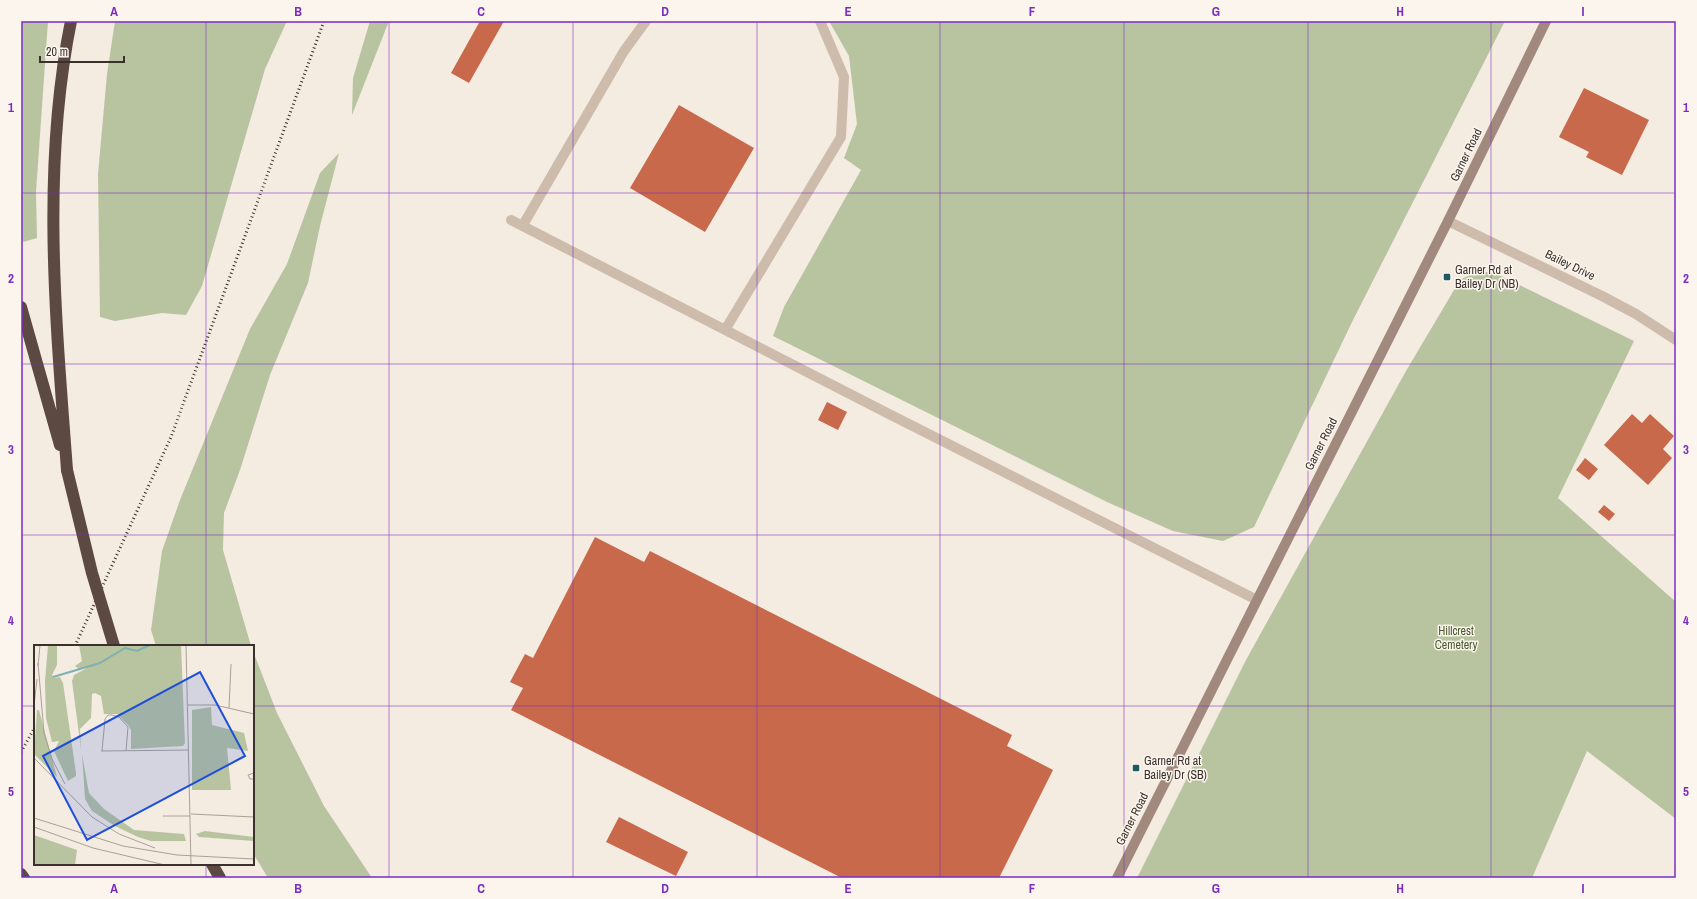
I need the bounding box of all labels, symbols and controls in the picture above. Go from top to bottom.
text: A [110,3,118,20]
text: B [294,3,302,20]
text: C [477,3,485,20]
text: D [661,3,669,20]
text: E [844,3,852,20]
text: F [1029,3,1036,20]
text: G [1212,3,1220,20]
text: H [1396,3,1404,20]
text: I [1582,3,1585,20]
scale bar [40,38,124,64]
text: 20 m [46,44,68,60]
text: 1 [8,99,14,116]
text: 1 [1683,99,1689,116]
street label: Garner Road [1446,126,1486,184]
street label: Bailey Drive [1542,246,1598,284]
place label: Garner Rd at Bailey Dr (NB) [1455,262,1518,292]
text: 2 [8,270,14,287]
text: 2 [1683,270,1689,287]
marker: Garner Rd at Bailey Dr (NB) [1442,272,1452,282]
street label: Garner Road [1301,415,1341,473]
text: 3 [8,441,14,458]
text: 3 [1683,441,1689,458]
text: 4 [8,612,14,629]
text: 4 [1683,612,1689,629]
park label: Hillcrest Cemetery [1435,623,1477,653]
inset map [34,645,254,865]
place label: Garner Rd at Bailey Dr (SB) [1144,753,1207,783]
marker: Garner Rd at Bailey Dr (SB) [1131,763,1141,773]
text: 5 [8,783,14,800]
text: 5 [1683,783,1689,800]
street label: Garner Road [1112,790,1152,848]
text: A [110,880,118,897]
text: B [294,880,302,897]
text: C [477,880,485,897]
text: D [661,880,669,897]
text: E [844,880,852,897]
text: F [1029,880,1036,897]
text: G [1212,880,1220,897]
text: H [1396,880,1404,897]
text: I [1582,880,1585,897]

